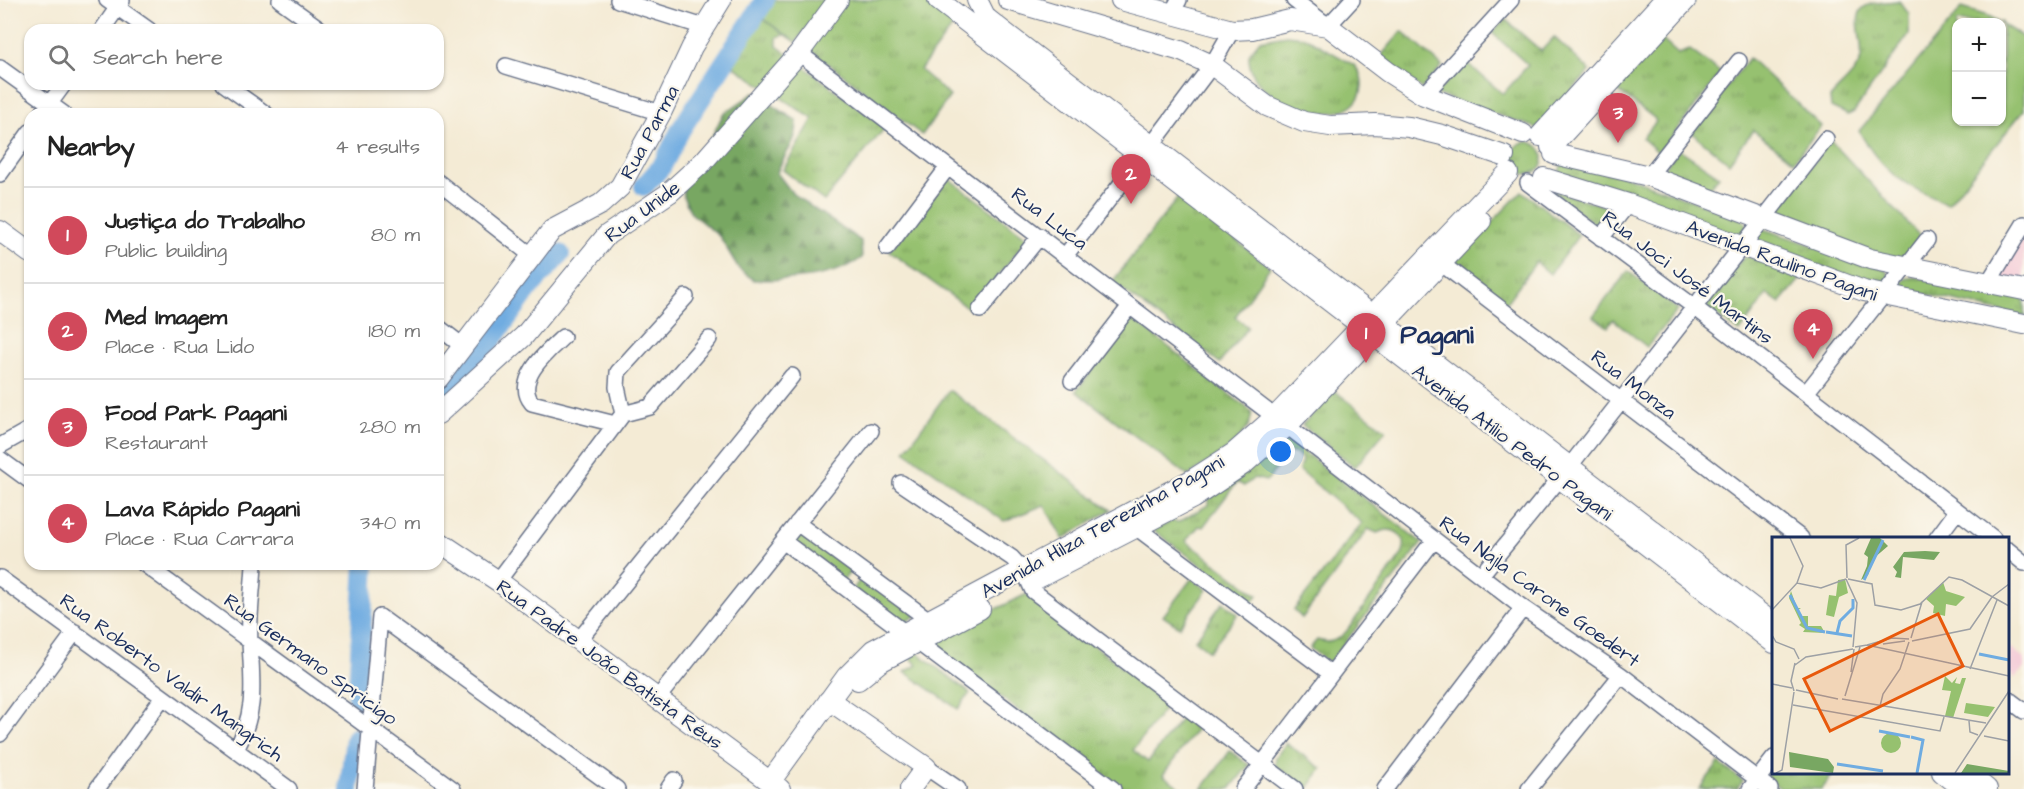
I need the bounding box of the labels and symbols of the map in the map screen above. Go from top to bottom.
street label: Rua Parma [614,81,686,184]
pin: 3 [1598,94,1638,143]
pin: 2 [1112,154,1150,204]
street label: Rua Unide [599,174,686,249]
street label: Rua Luca [1005,181,1094,257]
street label: Rua Joci José Martins [1596,204,1779,351]
street label: Avenida Raulino Pagani [1682,213,1881,310]
pin: 4 [1794,310,1832,359]
pin: 1 [1346,314,1386,363]
district label: Pagani [1400,317,1474,356]
street label: Rua Monza [1585,343,1682,426]
street label: Avenida Atílio Pedro Pagani [1405,358,1619,529]
your location [1266,437,1295,466]
street label: Avenida Hilza Terezinha Pagani [976,448,1230,607]
street label: Rua Najla Carone Goedert [1433,509,1645,674]
inset map [1772,537,2009,774]
street label: Rua Padre João Batista Réus [490,573,728,757]
street label: Rua Roberto Valdir Mangrich [53,587,289,769]
street label: Rua Germano Spricigo [217,587,403,733]

